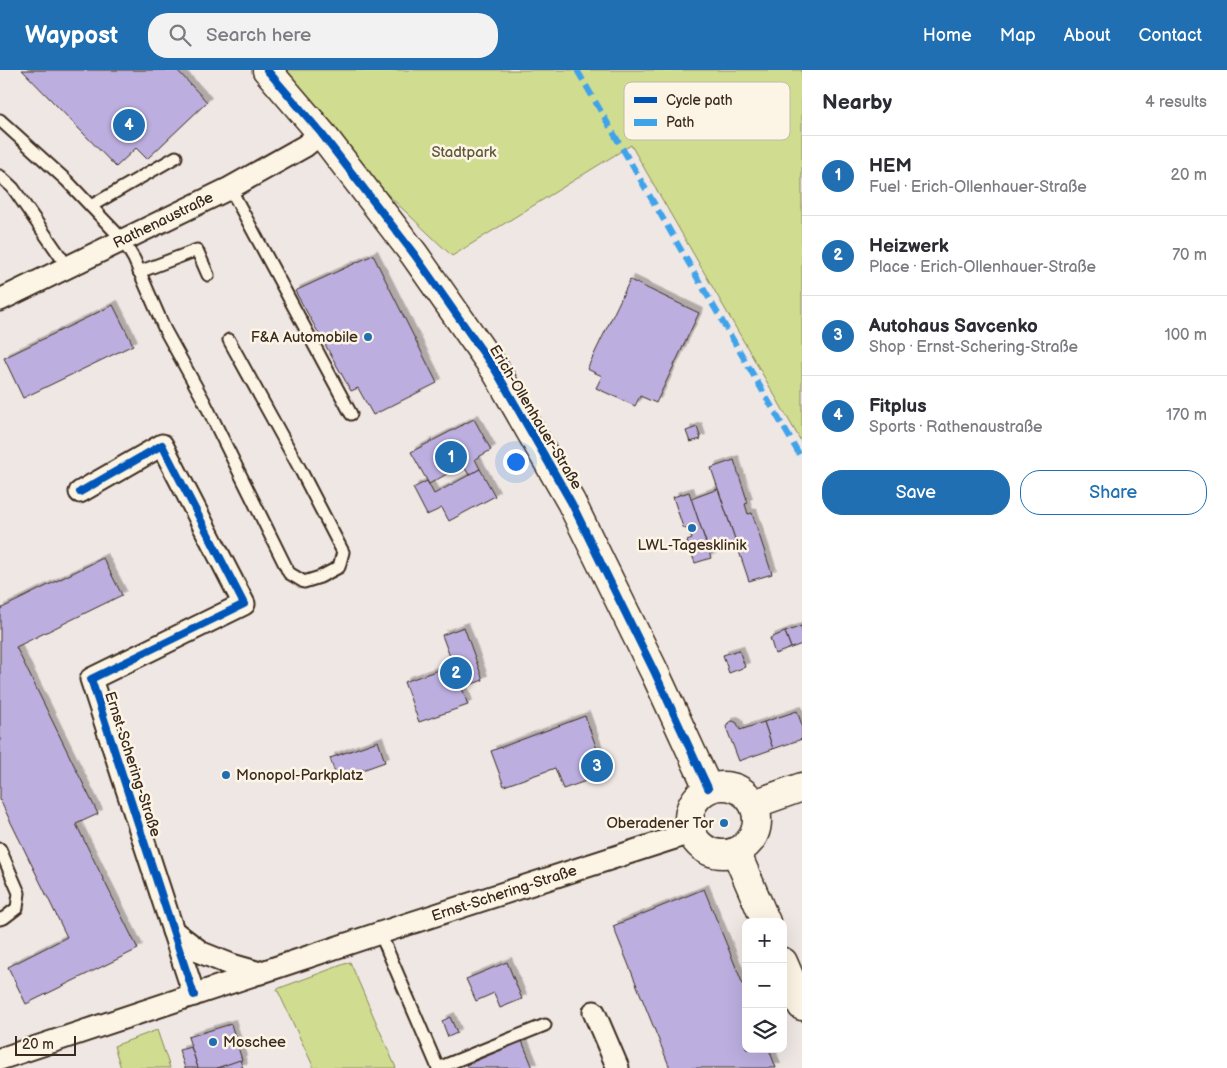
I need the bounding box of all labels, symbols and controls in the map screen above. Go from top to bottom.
search box [148,13,498,58]
text: Waypost [25,21,118,50]
icon: search [166,21,194,49]
text: Search here [206,24,311,47]
text: Home [923,25,972,46]
text: Map [1000,25,1036,46]
text: About [1064,25,1111,46]
text: Contact [1139,25,1202,46]
legend [624,82,790,140]
text: Nearby [822,90,892,115]
text: Cycle path [666,92,733,109]
text: 4 results [1145,93,1207,112]
pin: 4 [113,106,145,144]
text: Path [666,114,694,131]
park label: Stadtpark [432,143,497,162]
text: HEM [869,155,912,178]
text: 1 [835,166,841,185]
text: 20 m [1171,166,1207,185]
text: Fuel · Erich-Ollenhauer-Straße [869,178,1087,197]
street label: Rathenaustraße [110,188,217,253]
text: Heizwerk [869,235,949,258]
text: 2 [833,246,843,265]
text: 70 m [1172,246,1207,265]
text: Place · Erich-Ollenhauer-Straße [869,258,1096,277]
text: Autohaus Savcenko [869,315,1038,338]
text: 3 [833,326,843,345]
text: 100 m [1164,326,1207,345]
place label: F&A Automobile [251,328,358,347]
marker: F&A Automobile [362,331,374,343]
text: Shop · Ernst-Schering-Straße [869,338,1078,357]
street label: Erich-Ollenhauer-Straße [485,342,586,493]
text: Fitplus [869,395,927,418]
text: 4 [833,406,843,425]
text: 170 m [1166,406,1207,425]
text: Sports · Rathenaustraße [869,418,1043,437]
pin: 1 [435,438,467,476]
your location [503,449,529,475]
button: Save [822,470,1010,515]
button: Share [1020,470,1207,515]
marker: LWL-Tagesklinik [686,522,698,534]
place label: LWL-Tagesklinik [638,536,747,555]
pin: 2 [440,654,472,692]
street label: Ernst-Schering-Straße [100,689,165,839]
pin: 3 [581,747,613,785]
place label: Monopol-Parkplatz [236,766,364,785]
marker: Monopol-Parkplatz [220,769,232,781]
place label: Oberadener Tor [606,814,715,833]
marker: Oberadener Tor [718,817,730,829]
street label: Ernst-Schering-Straße [429,861,579,926]
map controls [742,918,787,1053]
button: + [742,918,787,963]
button: − [742,963,787,1008]
button: layers [742,1008,787,1053]
scale bar [15,1033,76,1056]
place label: Moschee [223,1033,286,1052]
text: 20 m [22,1036,54,1053]
marker: Moschee [207,1036,219,1048]

